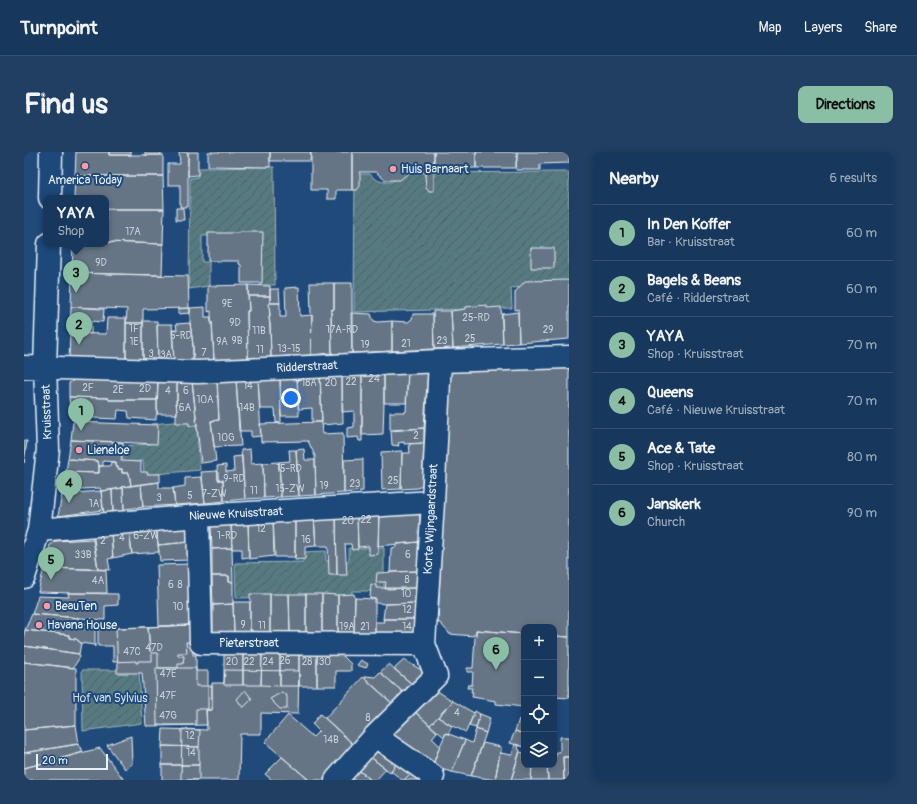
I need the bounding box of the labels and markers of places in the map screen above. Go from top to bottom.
marker: America Today [80,161,90,171]
place label: Huis Barnaart [401,162,469,177]
marker: Huis Barnaart [388,164,398,174]
place label: America Today [48,173,122,188]
pin: 3 [63,260,89,293]
pin: 2 [66,312,92,345]
pin: 1 [68,398,94,431]
place label: Lieneloe [87,443,130,458]
marker: Lieneloe [74,445,84,455]
pin: 4 [56,470,82,503]
pin: 5 [38,547,64,580]
place label: BeauTen [55,599,97,614]
marker: BeauTen [42,601,52,611]
place label: Havana House [47,618,117,633]
marker: Havana House [34,620,44,630]
pin: 6 [483,637,509,670]

